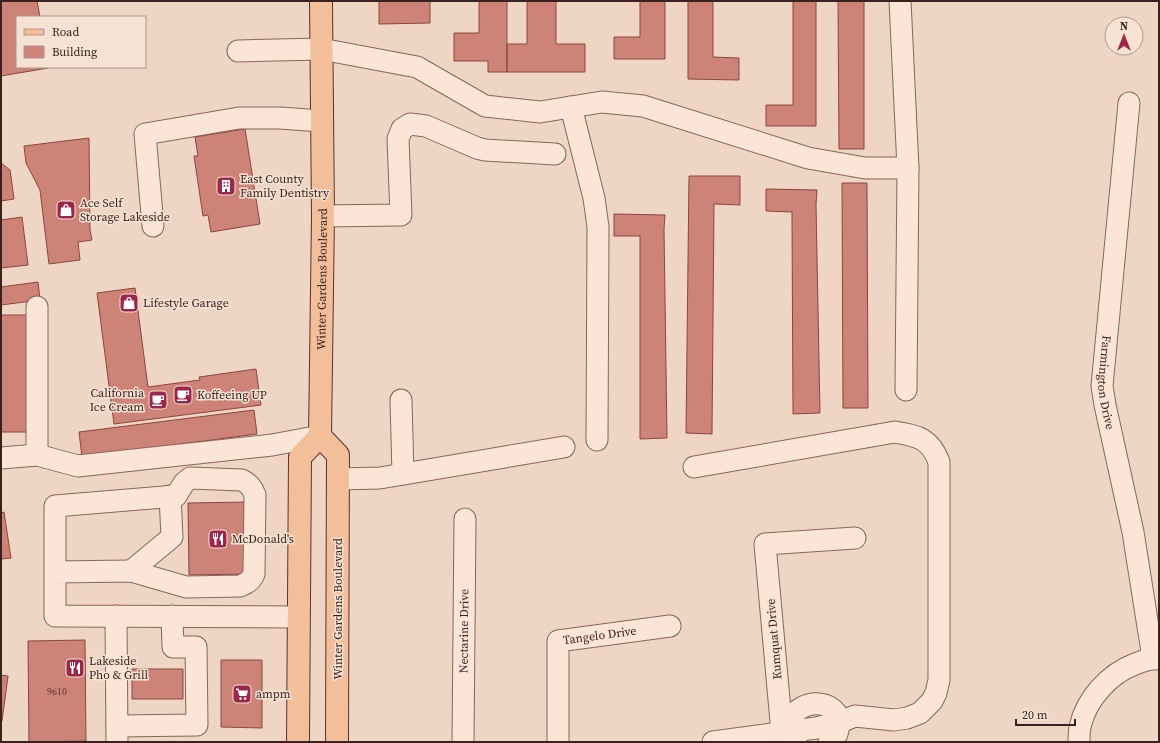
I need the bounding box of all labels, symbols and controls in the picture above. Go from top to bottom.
legend [16,16,146,68]
north arrow [1104,16,1144,56]
text: N [1120,19,1128,34]
text: Road [52,24,79,40]
text: Building [52,44,97,60]
place label: East County Family Dentistry [240,171,330,201]
building icon: East County Family Dentistry [215,175,237,197]
place label: Ace Self Storage Lakeside [80,195,170,225]
shop icon: Ace Self Storage Lakeside [55,199,77,221]
street label: Winter Gardens Boulevard [313,208,331,350]
shop icon: Lifestyle Garage [118,292,140,314]
place label: Lifestyle Garage [143,295,229,311]
street label: Farmington Drive [1094,335,1118,431]
cafe icon: Koffeeing UP [172,384,194,406]
place label: California Ice Cream [90,385,145,415]
place label: Koffeeing UP [197,387,267,403]
cafe icon: California Ice Cream [147,389,169,411]
restaurant icon: McDonald's [207,528,229,550]
place label: McDonald's [232,531,294,547]
street label: Winter Gardens Boulevard [330,538,346,680]
street label: Nectarine Drive [456,589,472,673]
street label: Kumquat Drive [763,598,785,680]
street label: Tangelo Drive [562,623,637,648]
place label: Lakeside Pho & Grill [89,653,149,683]
restaurant icon: Lakeside Pho & Grill [64,657,86,679]
supermarket icon: ampm [231,683,253,705]
house number: 9610 [47,685,67,698]
place label: ampm [256,686,291,702]
scale bar [1016,701,1075,727]
text: 20 m [1022,707,1048,723]

